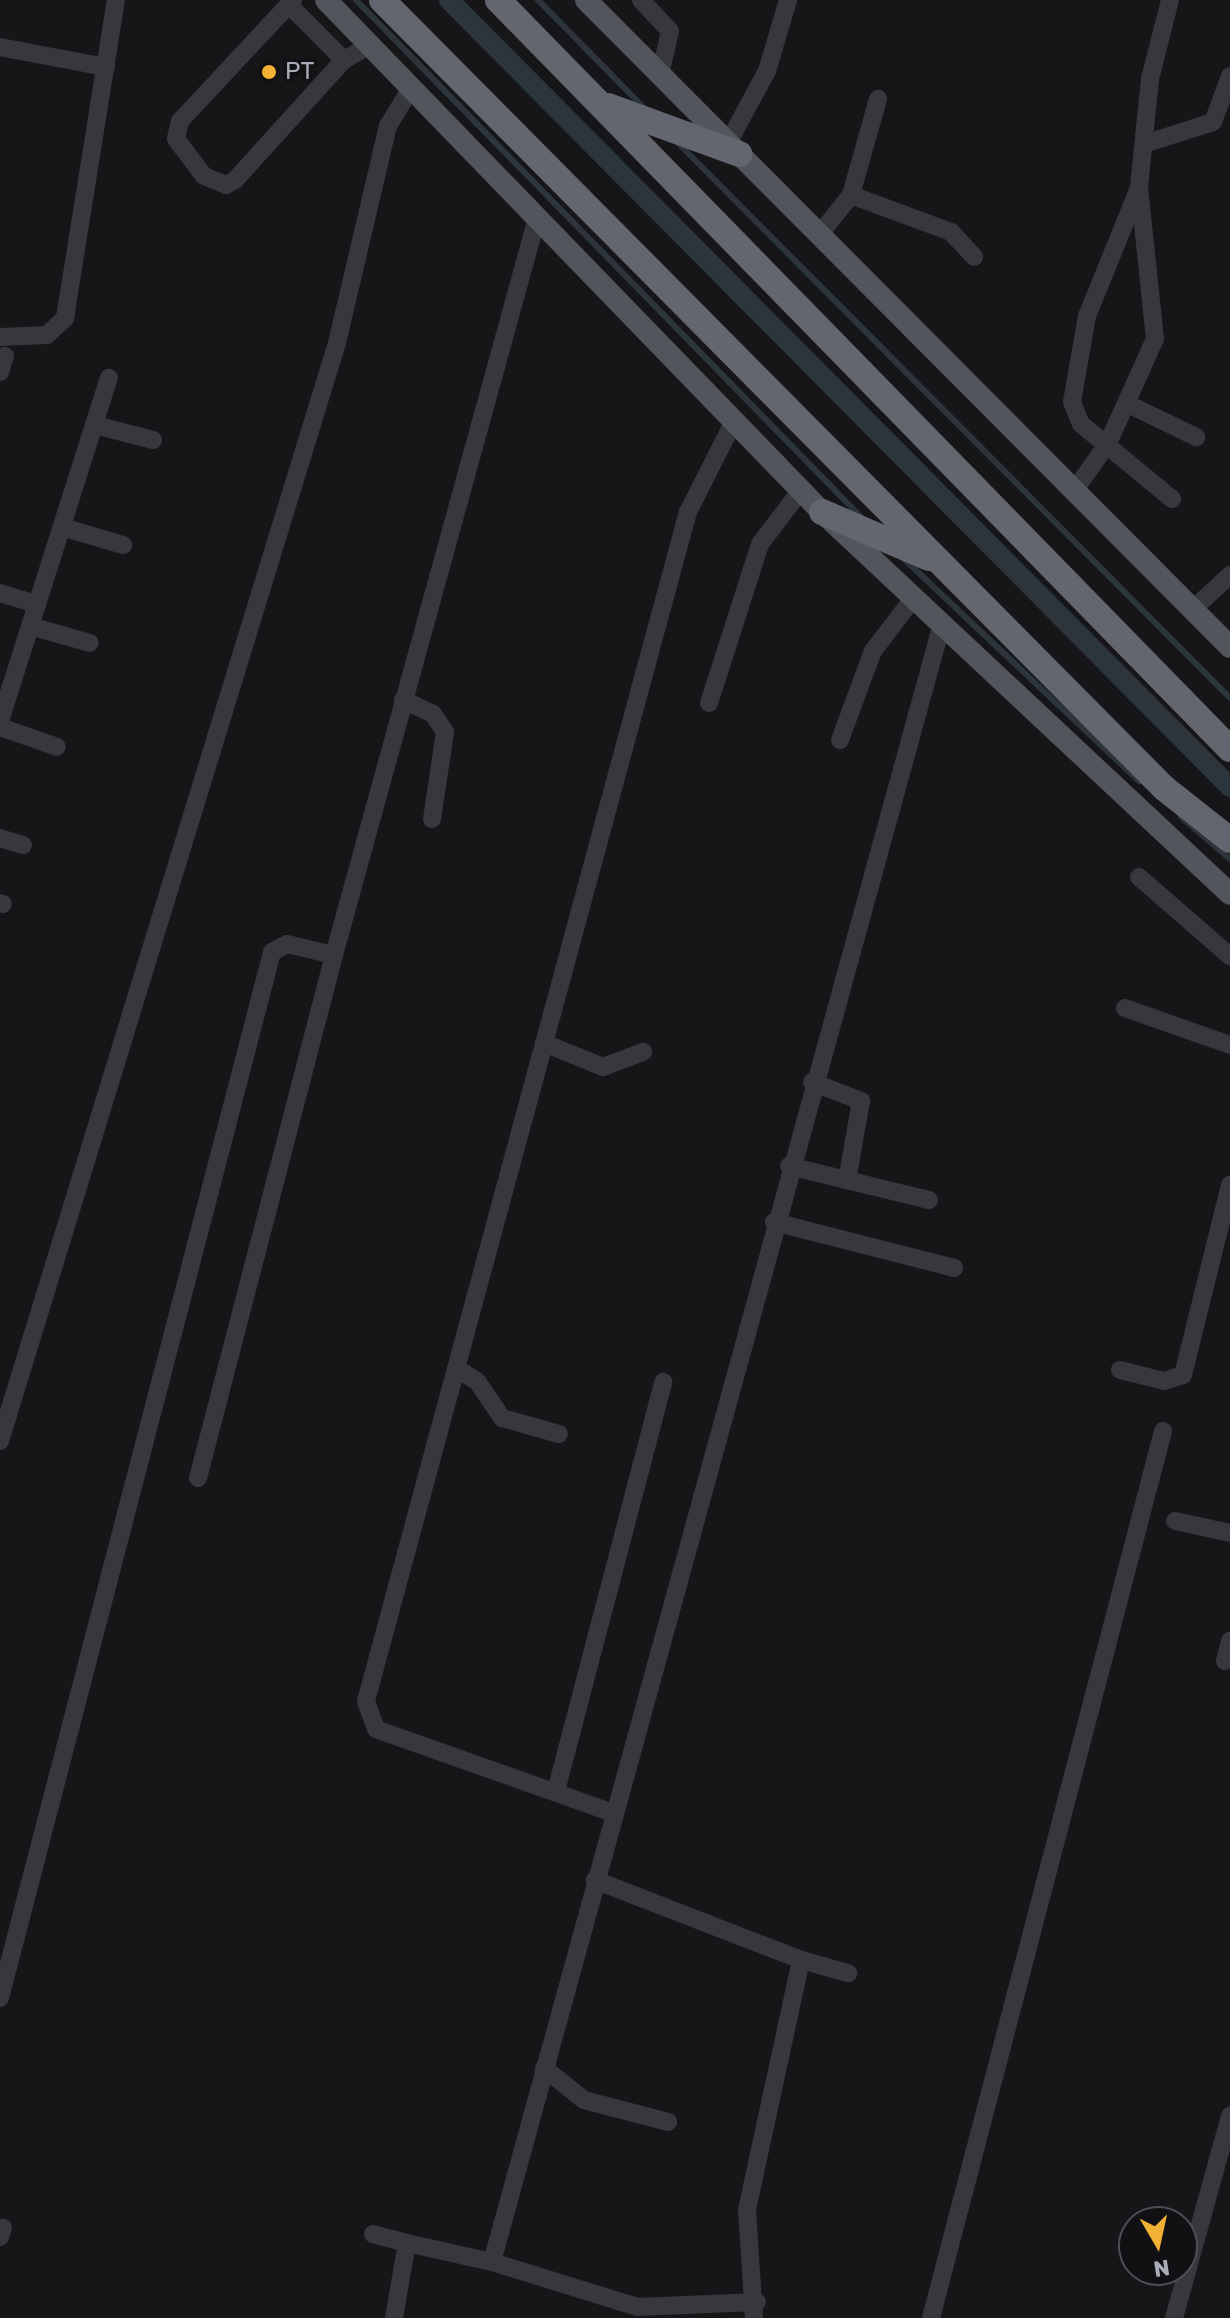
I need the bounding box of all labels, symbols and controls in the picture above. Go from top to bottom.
place label: PT [285,58,314,86]
marker: PT [260,63,278,81]
north arrow [1118,2206,1198,2286]
text: N [1152,2254,1171,2283]

